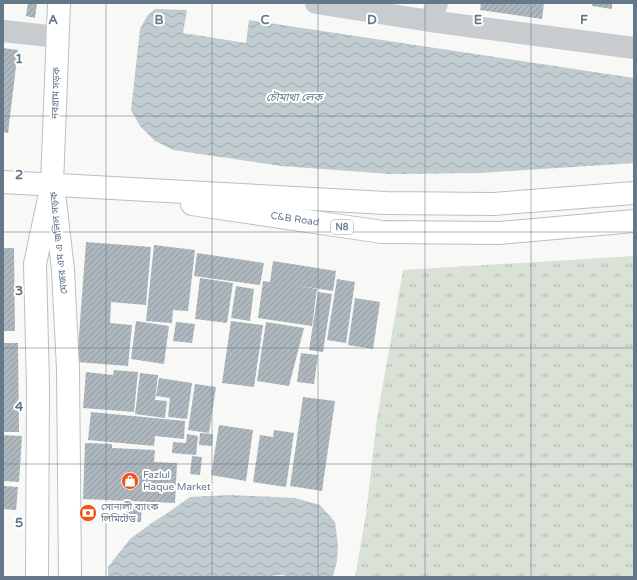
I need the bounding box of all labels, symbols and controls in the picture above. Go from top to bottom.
text: A [48,12,58,28]
text: B [154,12,164,28]
text: C [260,12,270,28]
text: D [367,12,377,28]
text: E [474,12,482,28]
text: F [580,12,588,28]
text: 1 [15,51,23,67]
street label: নবগ্রাম সড়ক [49,66,63,120]
water label: চৌমাথা লেক [266,90,324,104]
text: 2 [15,167,23,183]
street label: মেজর এম এ জলিল সড়ক [48,190,70,295]
street label: C&B Road [270,210,320,229]
road number: N8 [331,220,353,234]
text: 3 [15,283,23,299]
text: 4 [15,399,24,415]
place label: Fazlul Haque Market [143,469,211,493]
shop icon: Fazlul Haque Market [120,471,140,491]
place label: সোনালী ব্যাংক লিমিটেড [100,501,159,525]
bank icon: সোনালী ব্যাংক লিমিটেড [78,503,98,523]
text: 5 [15,515,23,531]

